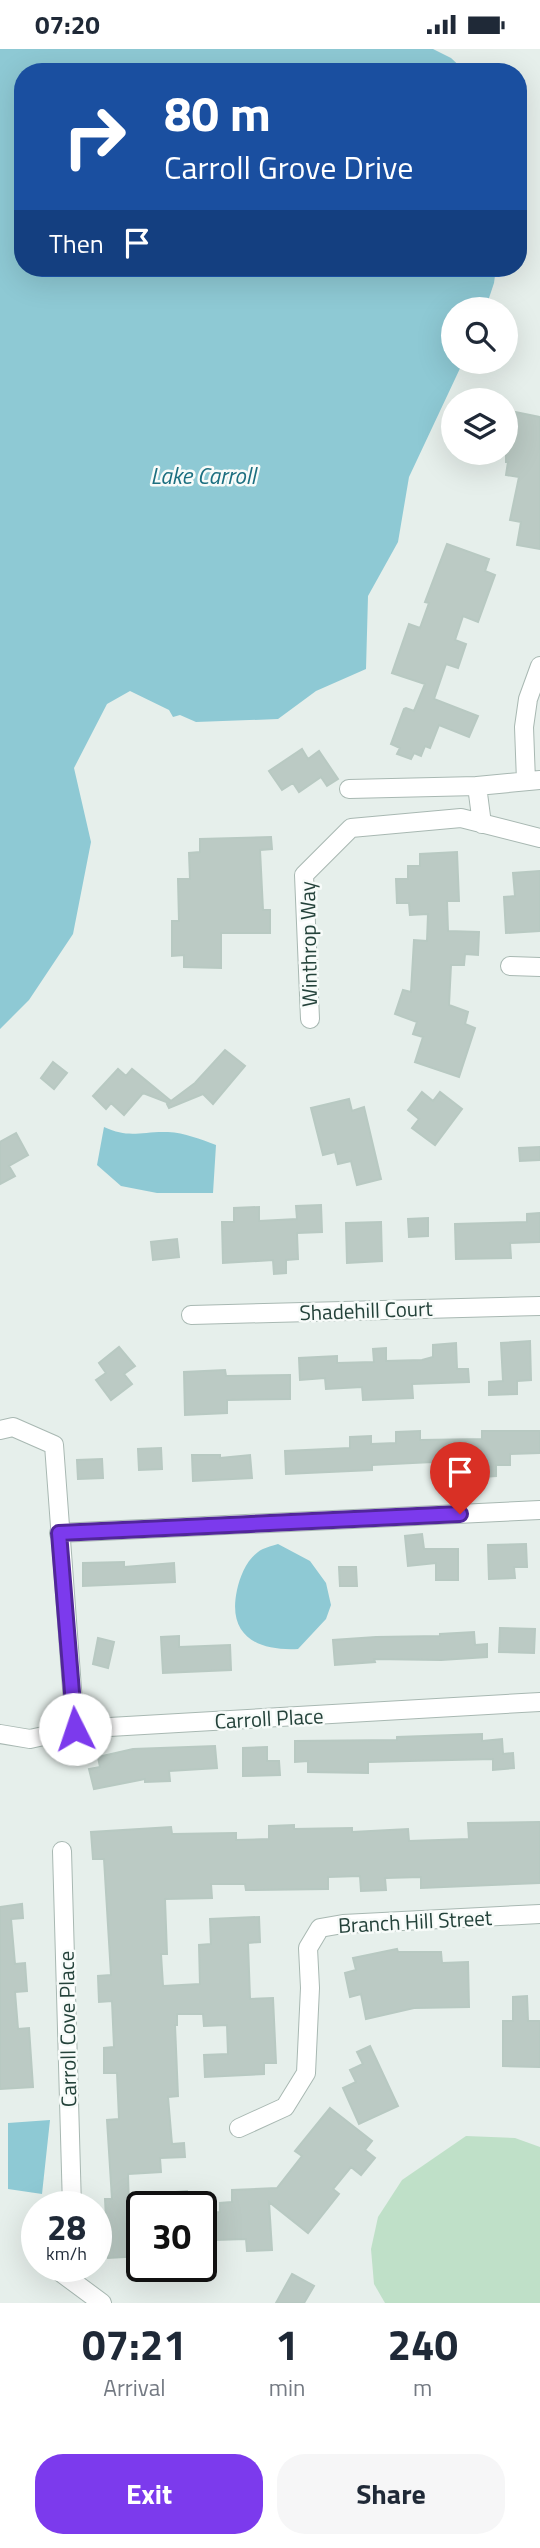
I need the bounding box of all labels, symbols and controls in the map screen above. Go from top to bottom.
text: 07:20 [35,5,100,44]
text: 80 m [164,75,271,150]
icon: right [49,91,140,182]
text: Carroll Grove Drive [164,143,413,191]
text: Then [49,224,104,263]
icon: arrive [118,224,156,262]
map controls [441,297,518,465]
button: search [441,297,518,374]
button: layers [441,388,518,465]
water label: Lake Carroll [150,458,259,493]
street label: Winthrop Way [291,881,325,1007]
street label: Shadehill Court [299,1292,434,1328]
pin [430,1442,490,1514]
icon: arrive [441,1453,479,1491]
position arrow [38,1692,112,1766]
street label: Carroll Place [214,1699,324,1737]
street label: Branch Hill Street [337,1901,493,1941]
street label: Carroll Cove Place [50,1951,84,2107]
speed limit sign: 30 [126,2191,217,2282]
text: 28 [47,2200,86,2254]
text: km/h [46,2240,87,2267]
text: 07:21 [82,2312,187,2376]
text: 1 [275,2312,299,2376]
text: 240 [387,2312,458,2376]
text: Arrival [103,2370,166,2405]
text: min [269,2370,305,2405]
text: m [413,2370,432,2405]
button: Exit [35,2454,263,2534]
button: Share [277,2454,505,2534]

